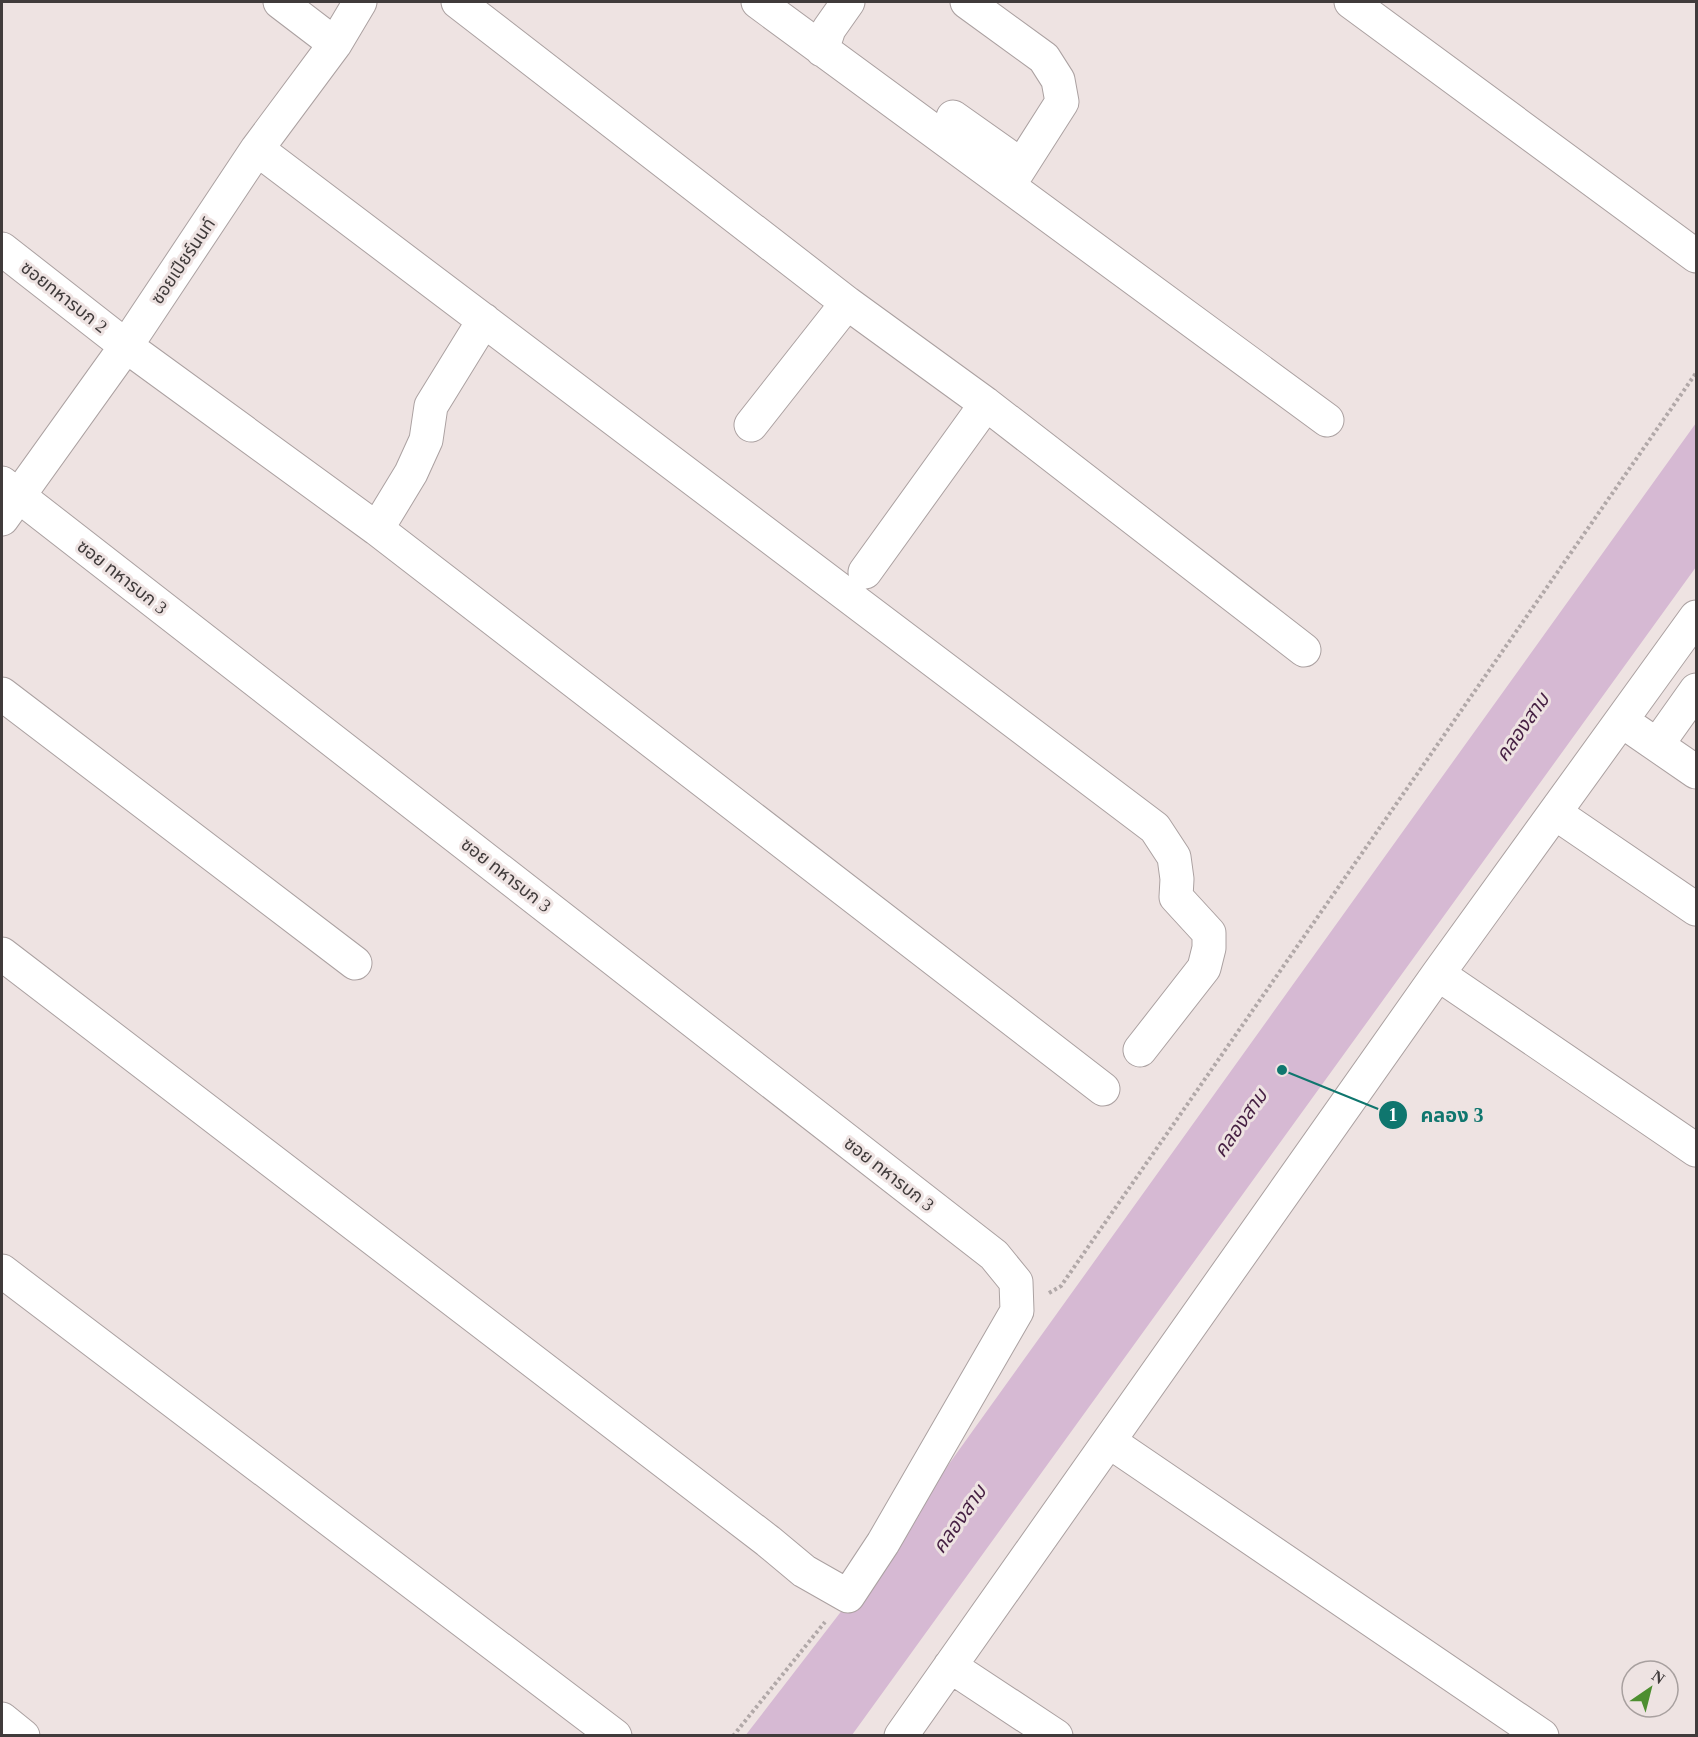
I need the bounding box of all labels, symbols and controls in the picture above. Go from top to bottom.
street label: ซอยเปียร์นนท์ [147,214,219,308]
street label: ซอยทหารบก 2 [17,257,111,337]
street label: ซอย ทหารบก 3 [73,536,171,618]
water label: คลองสาม [1491,687,1554,765]
street label: ซอย ทหารบก 3 [457,834,555,916]
water label: คลองสาม [1209,1083,1272,1161]
callout: คลอง 3 [1378,1096,1495,1134]
text: คลอง 3 [1420,1104,1484,1126]
text: 1 [1389,1105,1398,1125]
street label: ซอย ทหารบก 3 [840,1133,938,1215]
water label: คลองสาม [928,1479,991,1557]
north arrow [1620,1659,1680,1719]
text: N [1649,1667,1668,1688]

